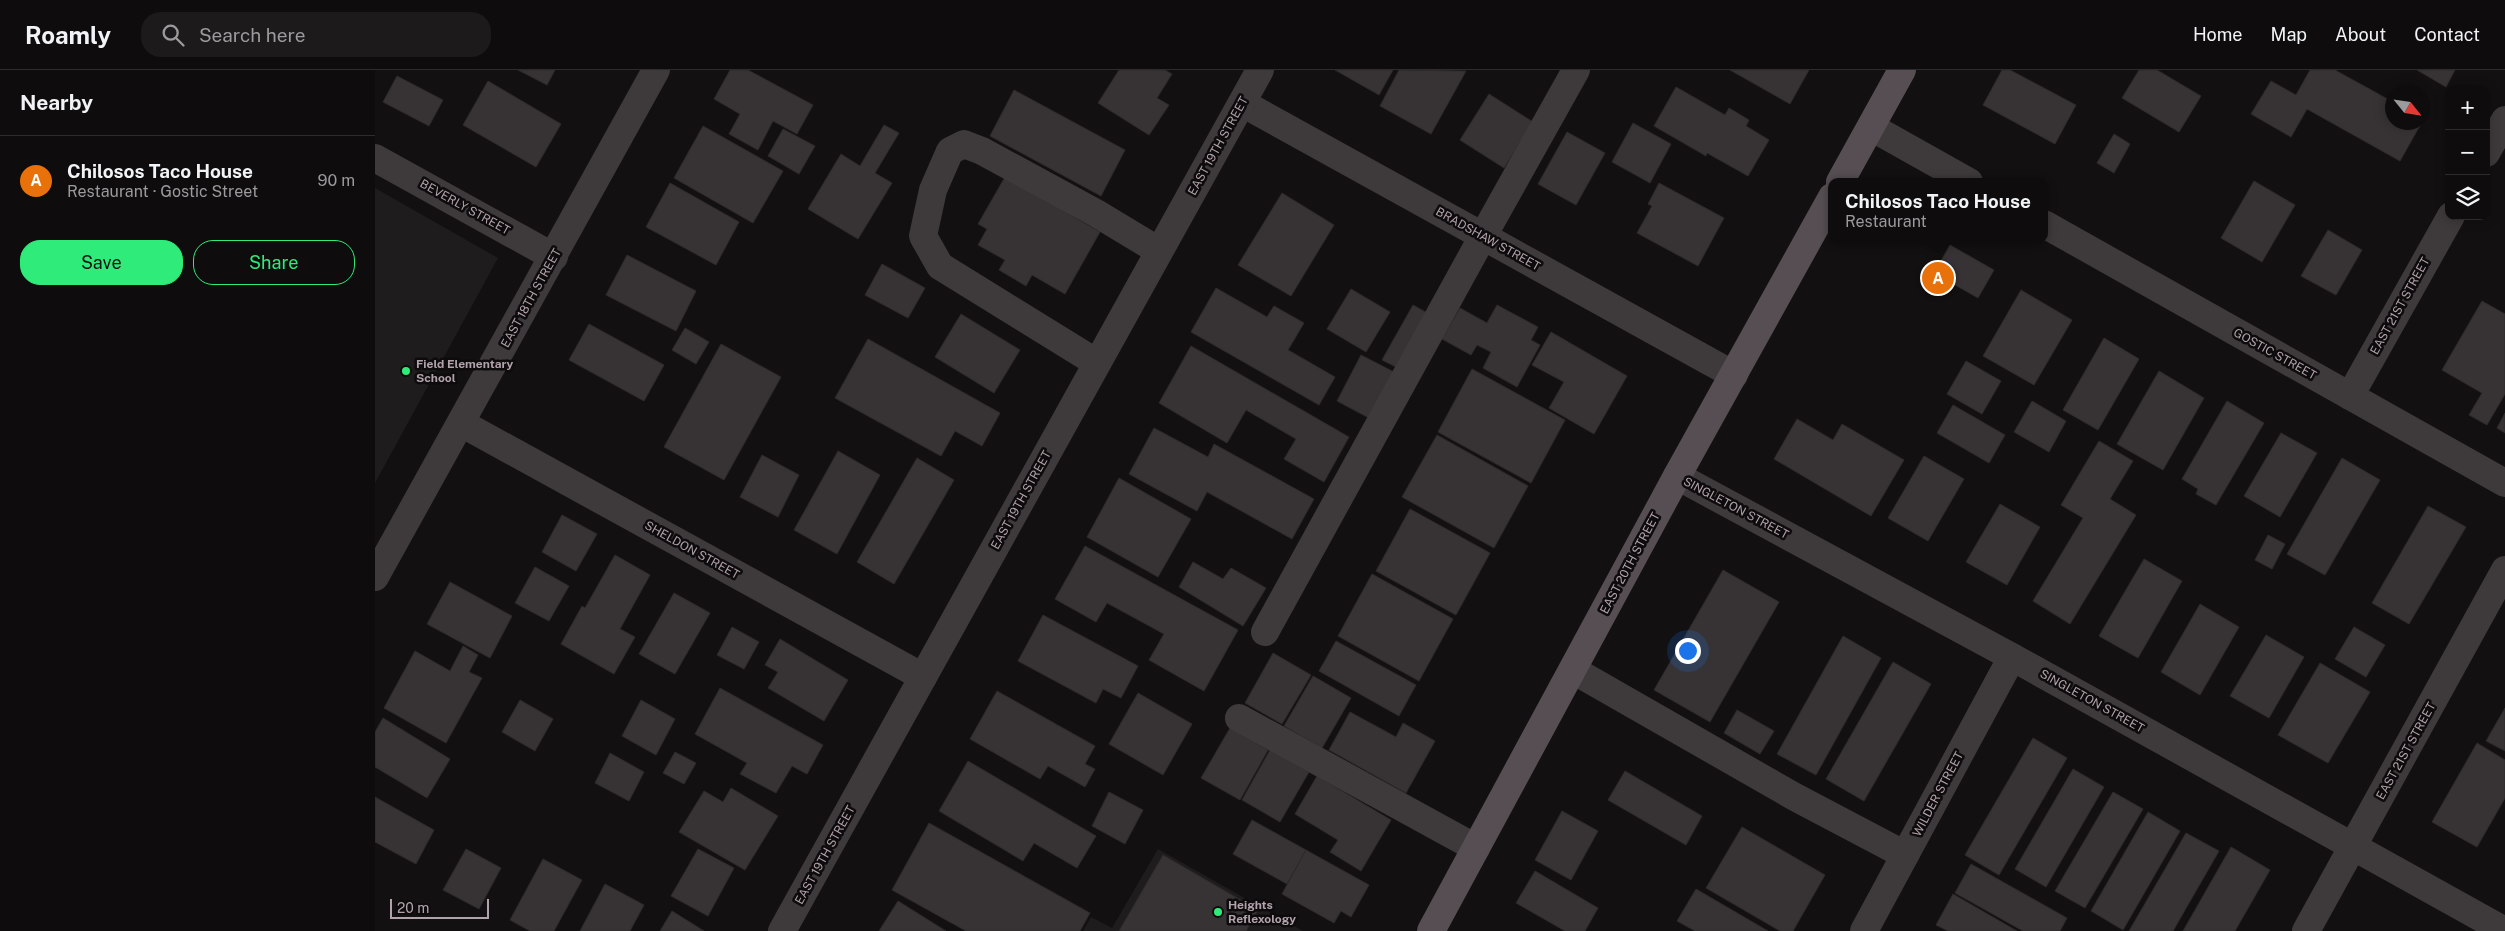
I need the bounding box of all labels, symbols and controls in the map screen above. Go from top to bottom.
search box [141,12,491,57]
text: Roamly [25,21,111,49]
icon: search [159,21,187,49]
text: Search here [199,24,306,46]
text: Home [2193,24,2243,45]
text: Map [2271,24,2307,45]
text: About [2335,24,2386,45]
text: Contact [2414,24,2480,45]
north arrow [2385,85,2430,130]
map controls [2445,85,2490,220]
button: + [2445,85,2490,130]
text: Nearby [20,90,93,115]
street label: EAST 19TH STREET [1185,94,1251,198]
button: − [2445,130,2490,175]
text: Chilosos Taco House [67,160,253,182]
text: A [30,171,42,190]
text: 90 m [318,171,355,190]
button: layers [2445,175,2490,220]
street label: BEVERLY STREET [418,176,512,238]
popup [1828,178,2048,243]
text: Restaurant · Gostic Street [67,182,258,201]
text: Chilosos Taco House [1845,190,2031,212]
street label: BRADSHAW STREET [1433,204,1543,274]
text: Restaurant [1845,212,1927,231]
button: Save [20,240,183,285]
button: Share [193,240,355,285]
street label: EAST 18TH STREET [498,246,564,350]
street label: EAST 21ST STREET [2367,255,2433,357]
pin: A [1922,259,1954,297]
street label: GOSTIC STREET [2231,325,2319,383]
place label: Field Elementary School [416,357,514,385]
marker: Field Elementary School [400,365,412,377]
street label: EAST 19TH STREET [988,448,1054,552]
street label: SINGLETON STREET [1681,474,1791,542]
street label: EAST 20TH STREET [1597,510,1663,616]
street label: SHELDON STREET [642,518,742,582]
your location [1675,638,1701,664]
street label: SINGLETON STREET [2037,667,2147,735]
street label: EAST 21ST STREET [2373,700,2439,802]
street label: WILDER STREET [1910,749,1966,839]
street label: EAST 19TH STREET [792,803,858,907]
scale bar [390,896,489,919]
place label: Heights Reflexology [1228,898,1296,926]
text: 20 m [397,900,429,916]
marker: Heights Reflexology [1212,906,1224,918]

